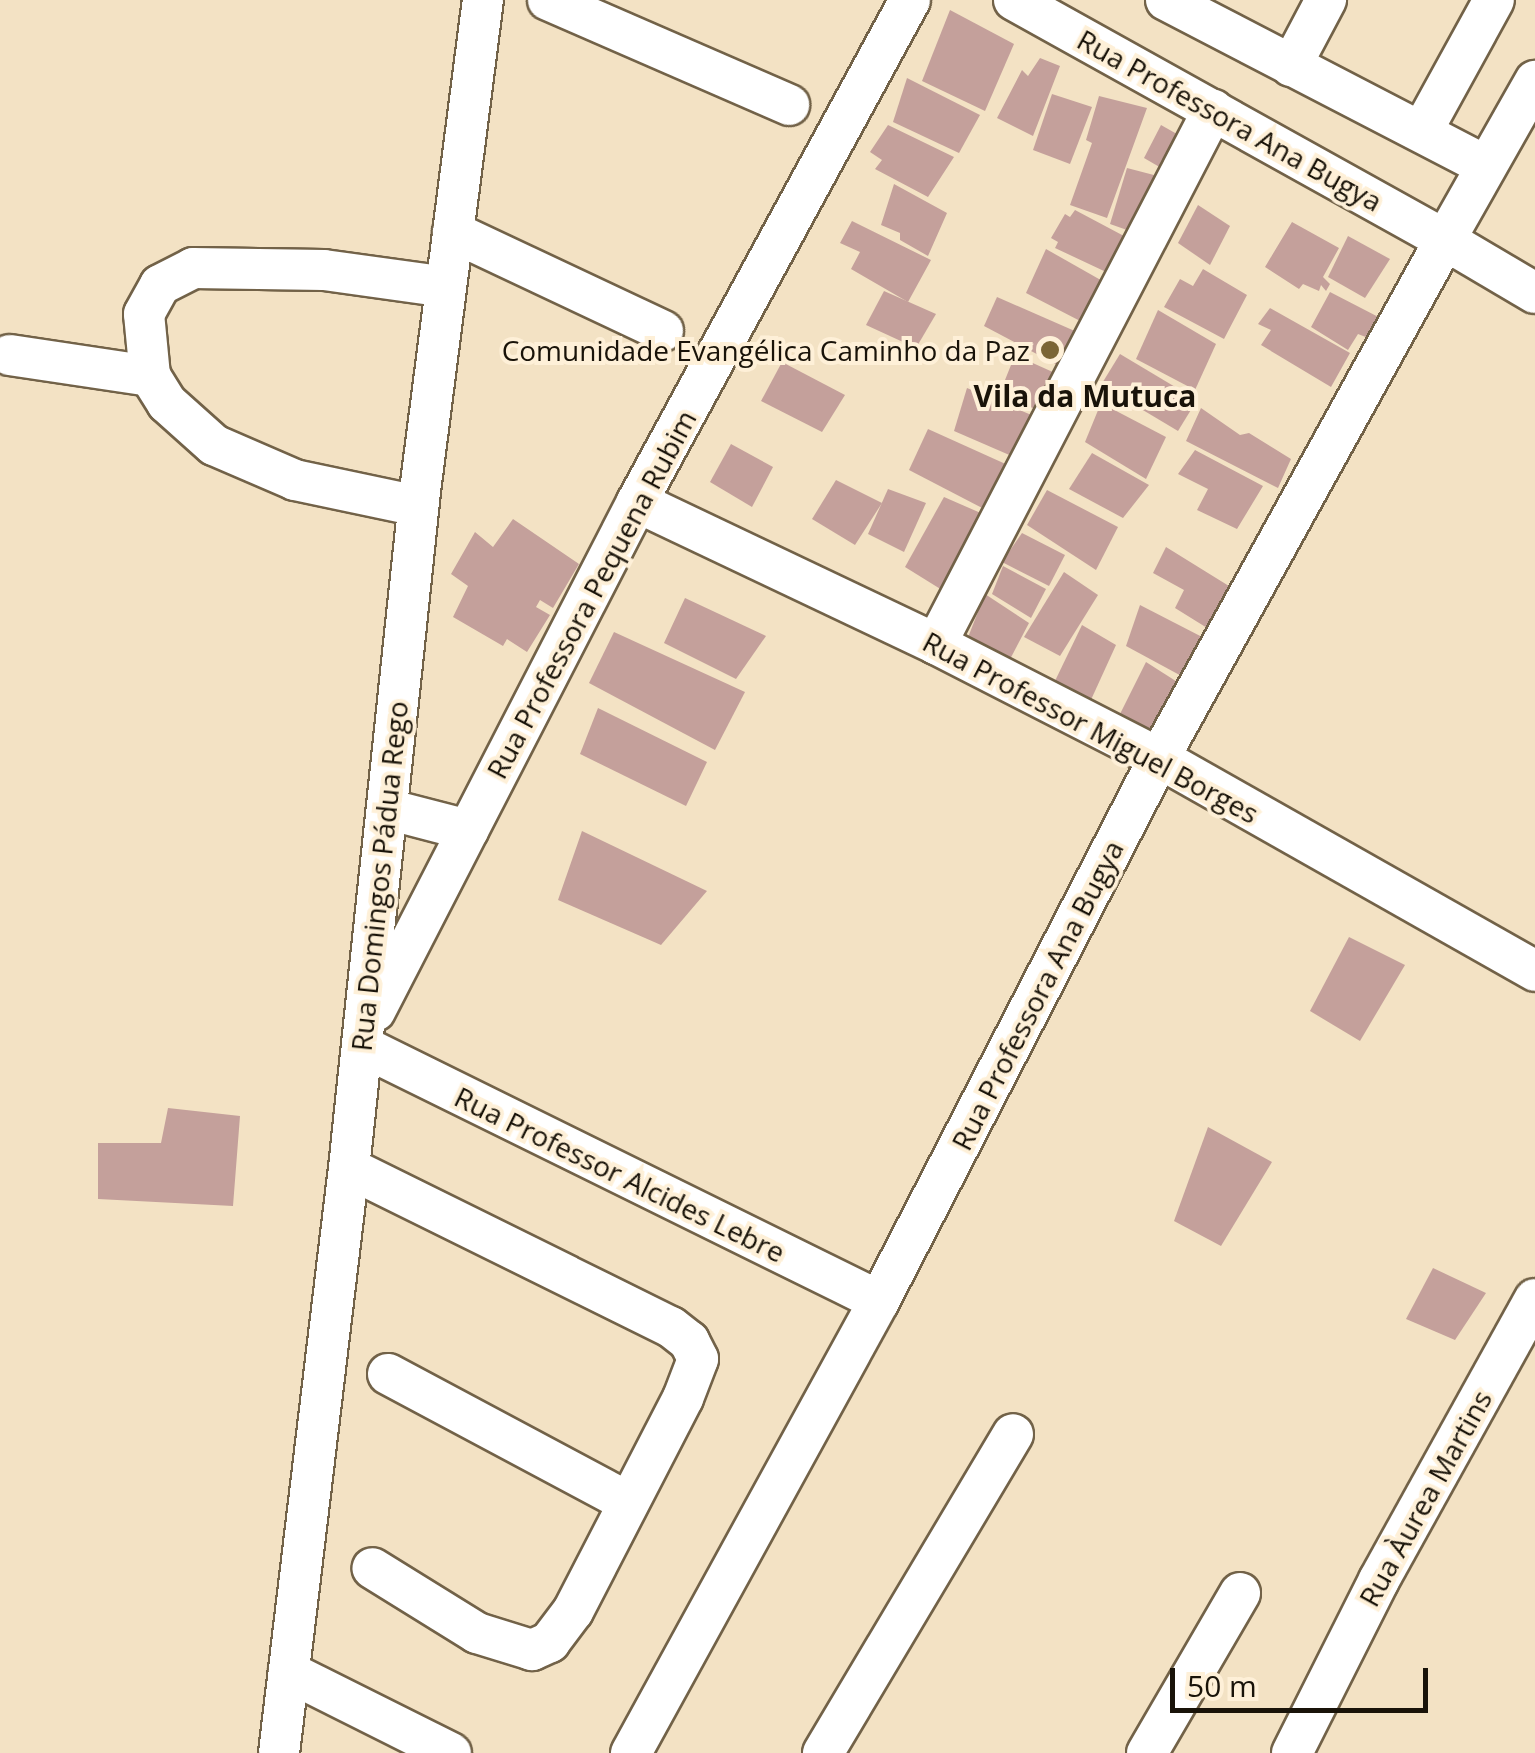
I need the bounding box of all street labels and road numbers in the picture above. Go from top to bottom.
street label: Rua Professora Ana Bugya [1072,22,1388,218]
street label: Rua Professora Pequena Rubim [479,404,703,784]
street label: Rua Professor Miguel Borges [917,624,1265,830]
street label: Rua Domingos Pádua Rego [344,699,414,1053]
street label: Rua Professora Ana Bugya [944,835,1130,1155]
street label: Rua Professor Alcides Lebre [449,1079,791,1269]
street label: Rua Àurea Martins [1352,1384,1498,1612]

